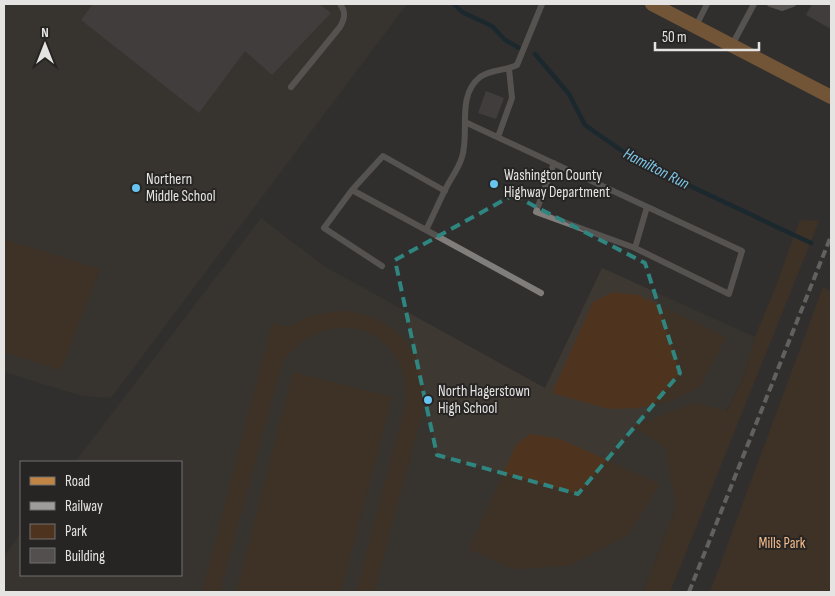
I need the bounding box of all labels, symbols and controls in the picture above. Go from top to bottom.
north arrow [20,20,70,70]
scale bar [655,20,759,52]
text: N [41,24,49,41]
text: 50 m [662,28,687,47]
water label: Hamilton Run [620,144,692,194]
place label: Washington County Highway Department [504,166,611,202]
place label: Northern Middle School [146,170,216,206]
marker: Washington County Highway Department [488,178,500,190]
marker: Northern Middle School [130,182,142,194]
place label: North Hagerstown High School [438,382,530,418]
marker: North Hagerstown High School [422,394,434,406]
legend [20,461,182,576]
text: Road [65,472,90,491]
text: Railway [65,497,103,516]
text: Park [65,522,87,541]
park label: Mills Park [759,534,806,553]
text: Building [65,547,105,566]

